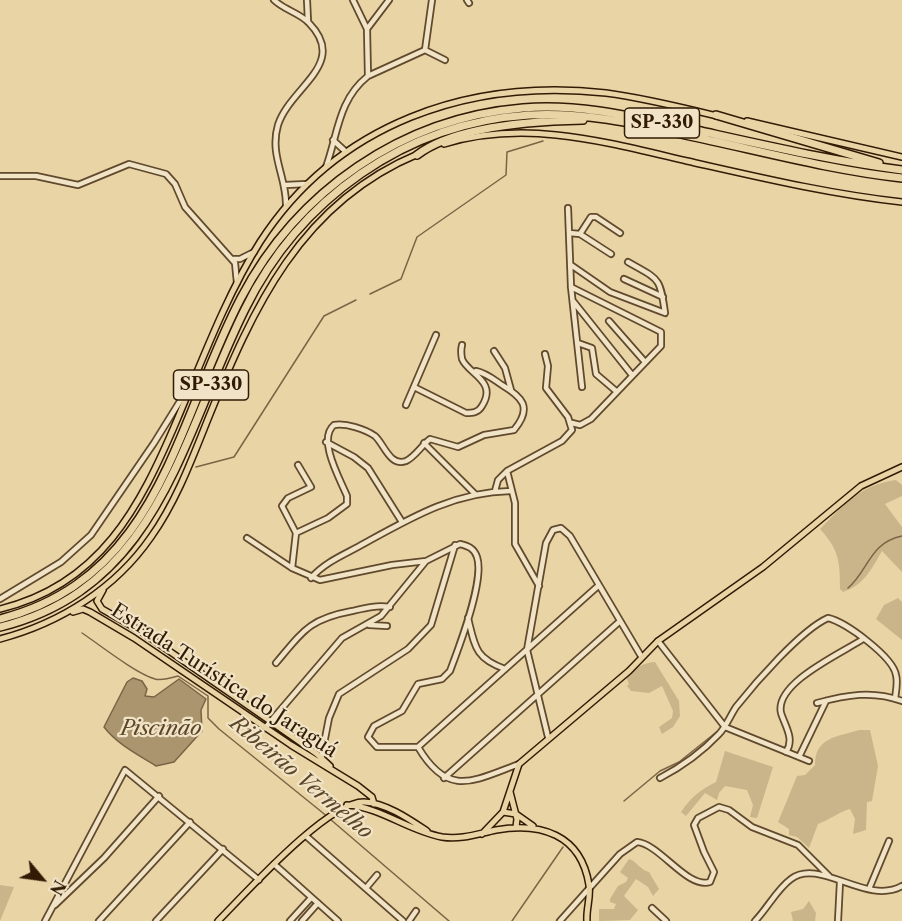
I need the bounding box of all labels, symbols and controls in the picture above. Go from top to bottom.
road number: SP-330 [624,108,700,138]
road number: SP-330 [174,370,248,400]
street label: Estrada Turística do Jaraguá [106,599,342,763]
water label: Ribeirão Vermelho [225,711,377,845]
water label: Piscinão [121,716,201,742]
north arrow [12,849,72,909]
text: N [46,877,70,899]

